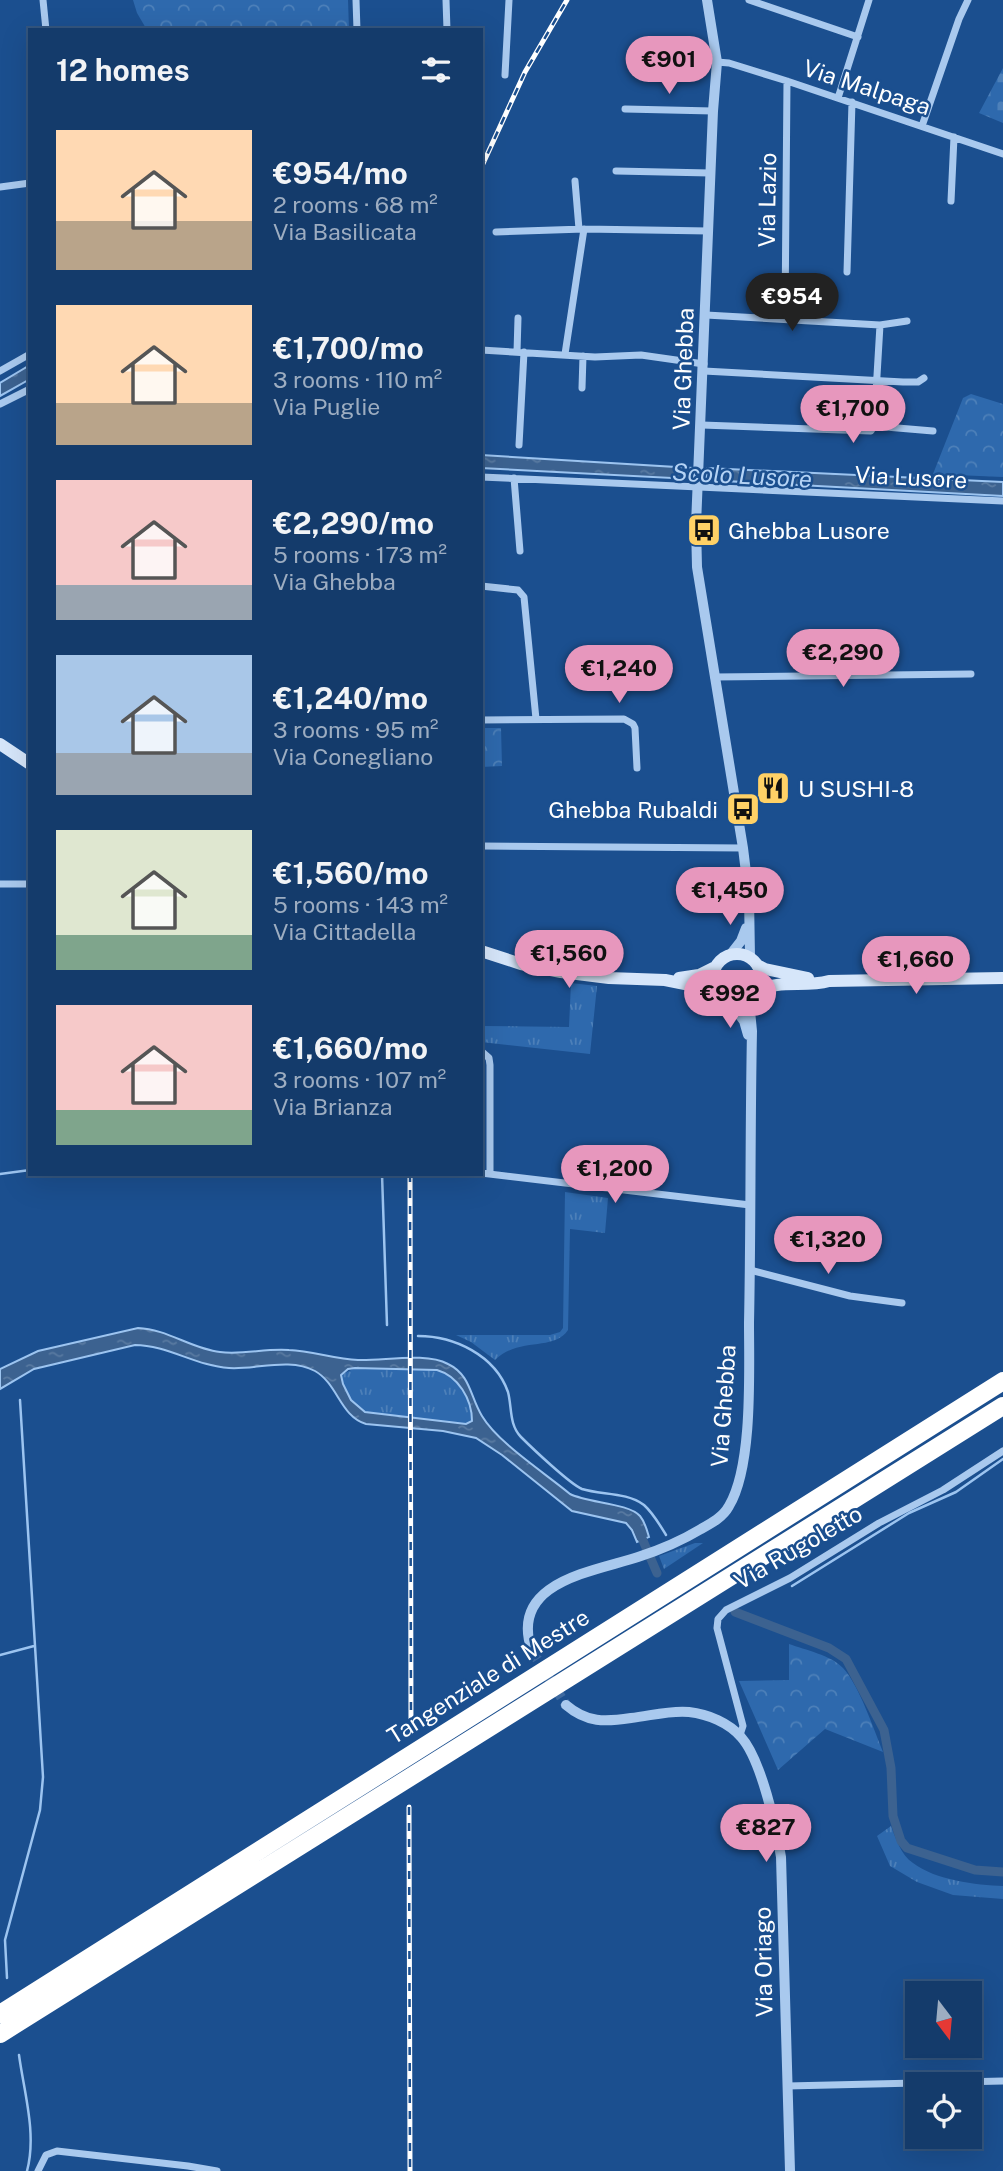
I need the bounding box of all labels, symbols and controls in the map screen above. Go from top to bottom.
pin: €901 [628,36,710,96]
text: €901 [642,45,696,72]
icon: filters [417,51,455,89]
text: 12 homes [56,52,190,88]
street label: Via Malpaga [800,54,934,120]
street label: Via Lazio [753,152,781,248]
text: €954/mo [273,155,408,191]
icon: home [112,158,196,242]
text: 2 rooms · 68 m² [273,191,438,218]
text: Via Basilicata [273,218,417,245]
pin: €954 [751,274,833,333]
text: €954 [762,282,822,309]
street label: Via Ghebba [667,307,699,431]
text: €1,700/mo [273,330,424,366]
icon: home [112,333,196,417]
text: 3 rooms · 110 m² [273,366,442,393]
pin: €1,700 [796,386,910,445]
text: Via Puglie [273,393,380,420]
text: €1,700 [816,394,890,421]
water label: Scolo Lusore [671,457,813,493]
street label: Via Lusore [854,461,968,493]
text: €2,290/mo [273,505,434,541]
icon: home [112,508,196,592]
bus stop icon: Ghebba Lusore [685,511,723,549]
place label: Ghebba Lusore [728,517,890,544]
text: 5 rooms · 173 m² [273,541,447,568]
text: Via Ghebba [273,568,396,595]
pin: €2,290 [786,630,900,689]
text: €2,290 [803,638,883,665]
pin: €1,240 [562,646,676,705]
text: €1,240 [581,654,657,681]
text: €1,240/mo [273,680,428,716]
icon: home [112,683,196,767]
text: 3 rooms · 95 m² [273,716,439,743]
text: Via Conegliano [273,743,433,770]
restaurant icon: U SUSHI-8 [754,769,792,807]
place label: U SUSHI-8 [798,775,914,802]
bus stop icon: Ghebba Rubaldi [724,790,762,828]
place label: Ghebba Rubaldi [548,796,718,823]
text: €1,560/mo [273,855,429,891]
icon: home [112,858,196,942]
pin: €1,450 [673,867,787,927]
text: €1,450 [692,876,768,903]
text: 5 rooms · 143 m² [273,891,448,918]
text: Via Cittadella [273,918,416,945]
pin: €1,560 [512,930,626,990]
pin: €1,660 [859,936,973,996]
text: €1,560 [531,939,607,966]
text: €1,660 [878,945,954,972]
pin: €992 [689,970,771,1030]
text: €992 [700,979,760,1006]
text: €1,660/mo [273,1030,428,1066]
icon: home [112,1033,196,1117]
text: 3 rooms · 107 m² [273,1066,446,1093]
text: Via Brianza [273,1093,392,1120]
pin: €1,200 [558,1146,672,1205]
text: €1,200 [577,1154,653,1181]
pin: €1,320 [771,1216,885,1276]
text: €1,320 [790,1225,866,1252]
street label: Via Ghebba [705,1344,741,1468]
street label: Via Rugoletto [729,1499,867,1595]
street label: Tangenziale di Mestre [382,1603,594,1749]
pin: €827 [725,1804,807,1864]
text: €827 [736,1813,796,1840]
street label: Via Oriago [749,1906,777,2018]
north arrow [905,1981,982,2058]
map controls [905,1981,982,2149]
button: locate [905,2072,982,2149]

